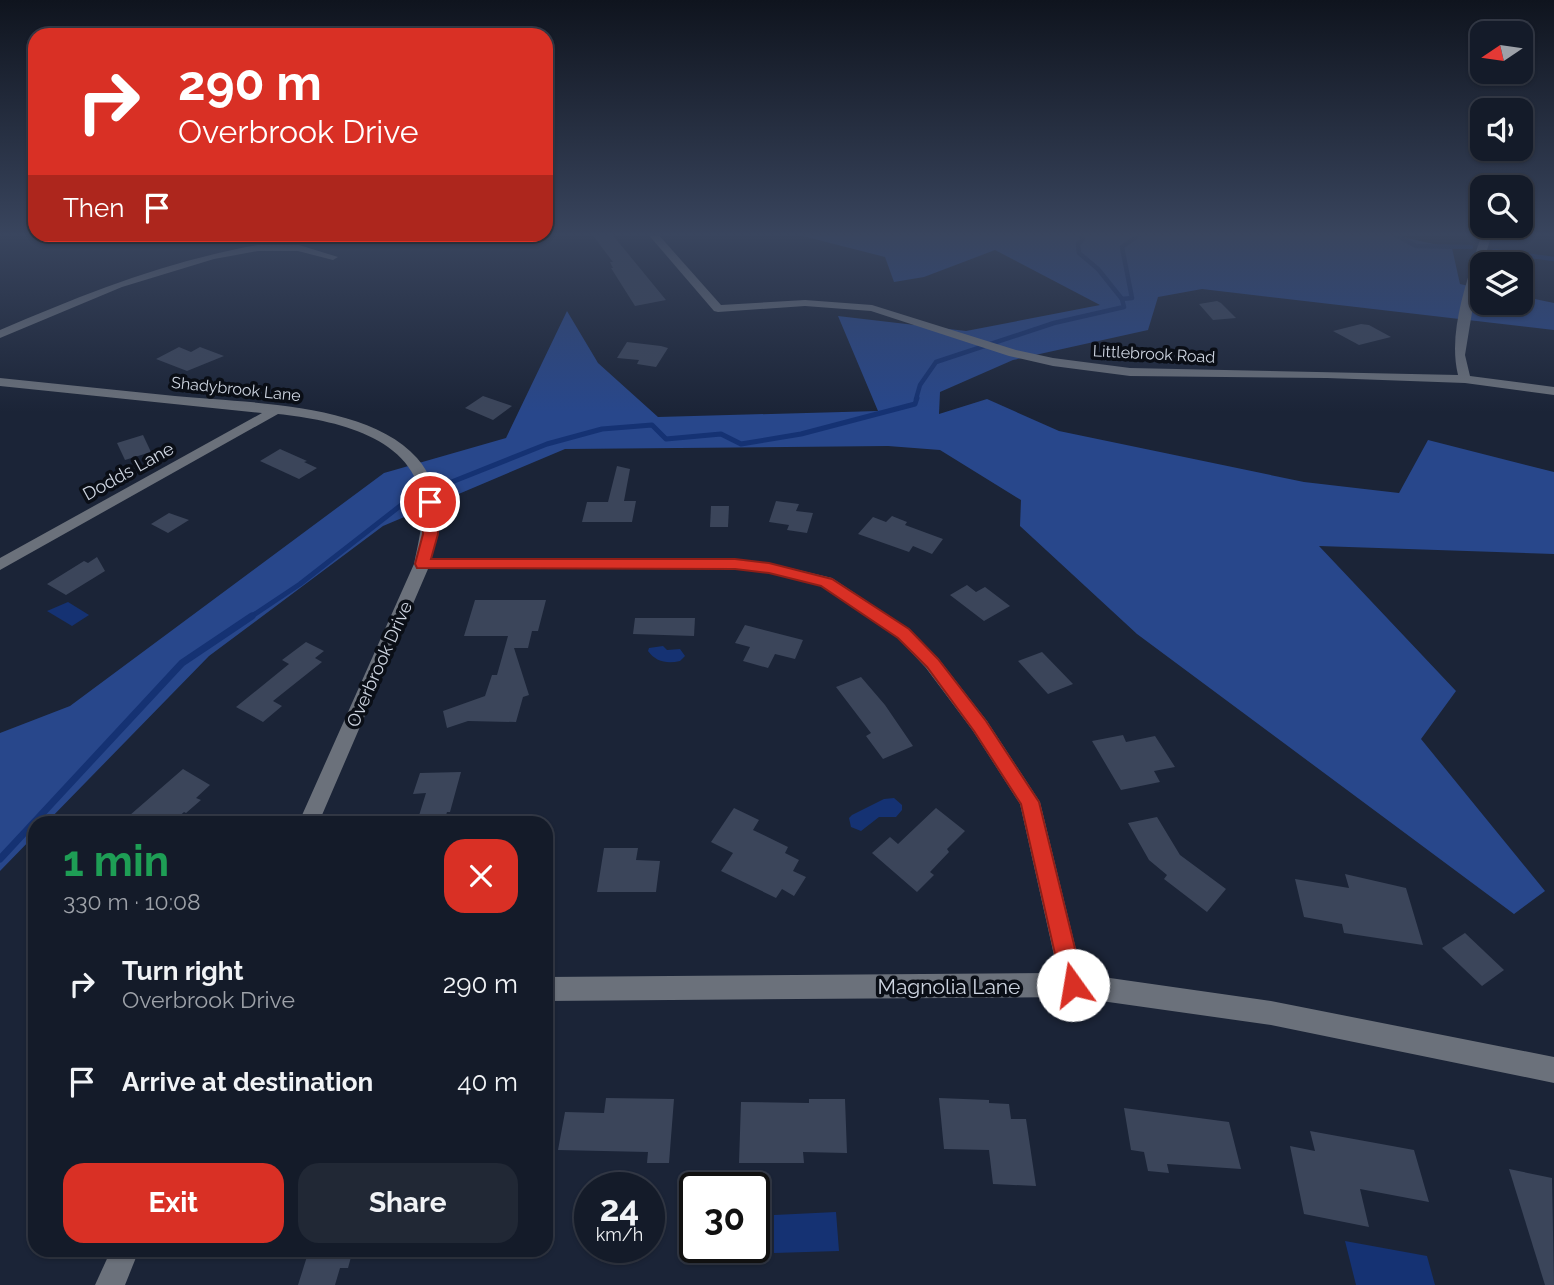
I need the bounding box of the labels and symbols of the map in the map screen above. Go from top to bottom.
north arrow [1470,21,1533,84]
street label: Littlebrook Road [1092,341,1216,367]
street label: Shadybrook Lane [170,373,302,405]
street label: Dodds Lane [79,437,177,505]
pin [400,472,460,532]
street label: Overbrook Drive [342,598,416,730]
position arrow [1036,948,1110,1022]
street label: Magnolia Lane [878,974,1020,999]
speed limit sign: 30 [679,1172,770,1263]

